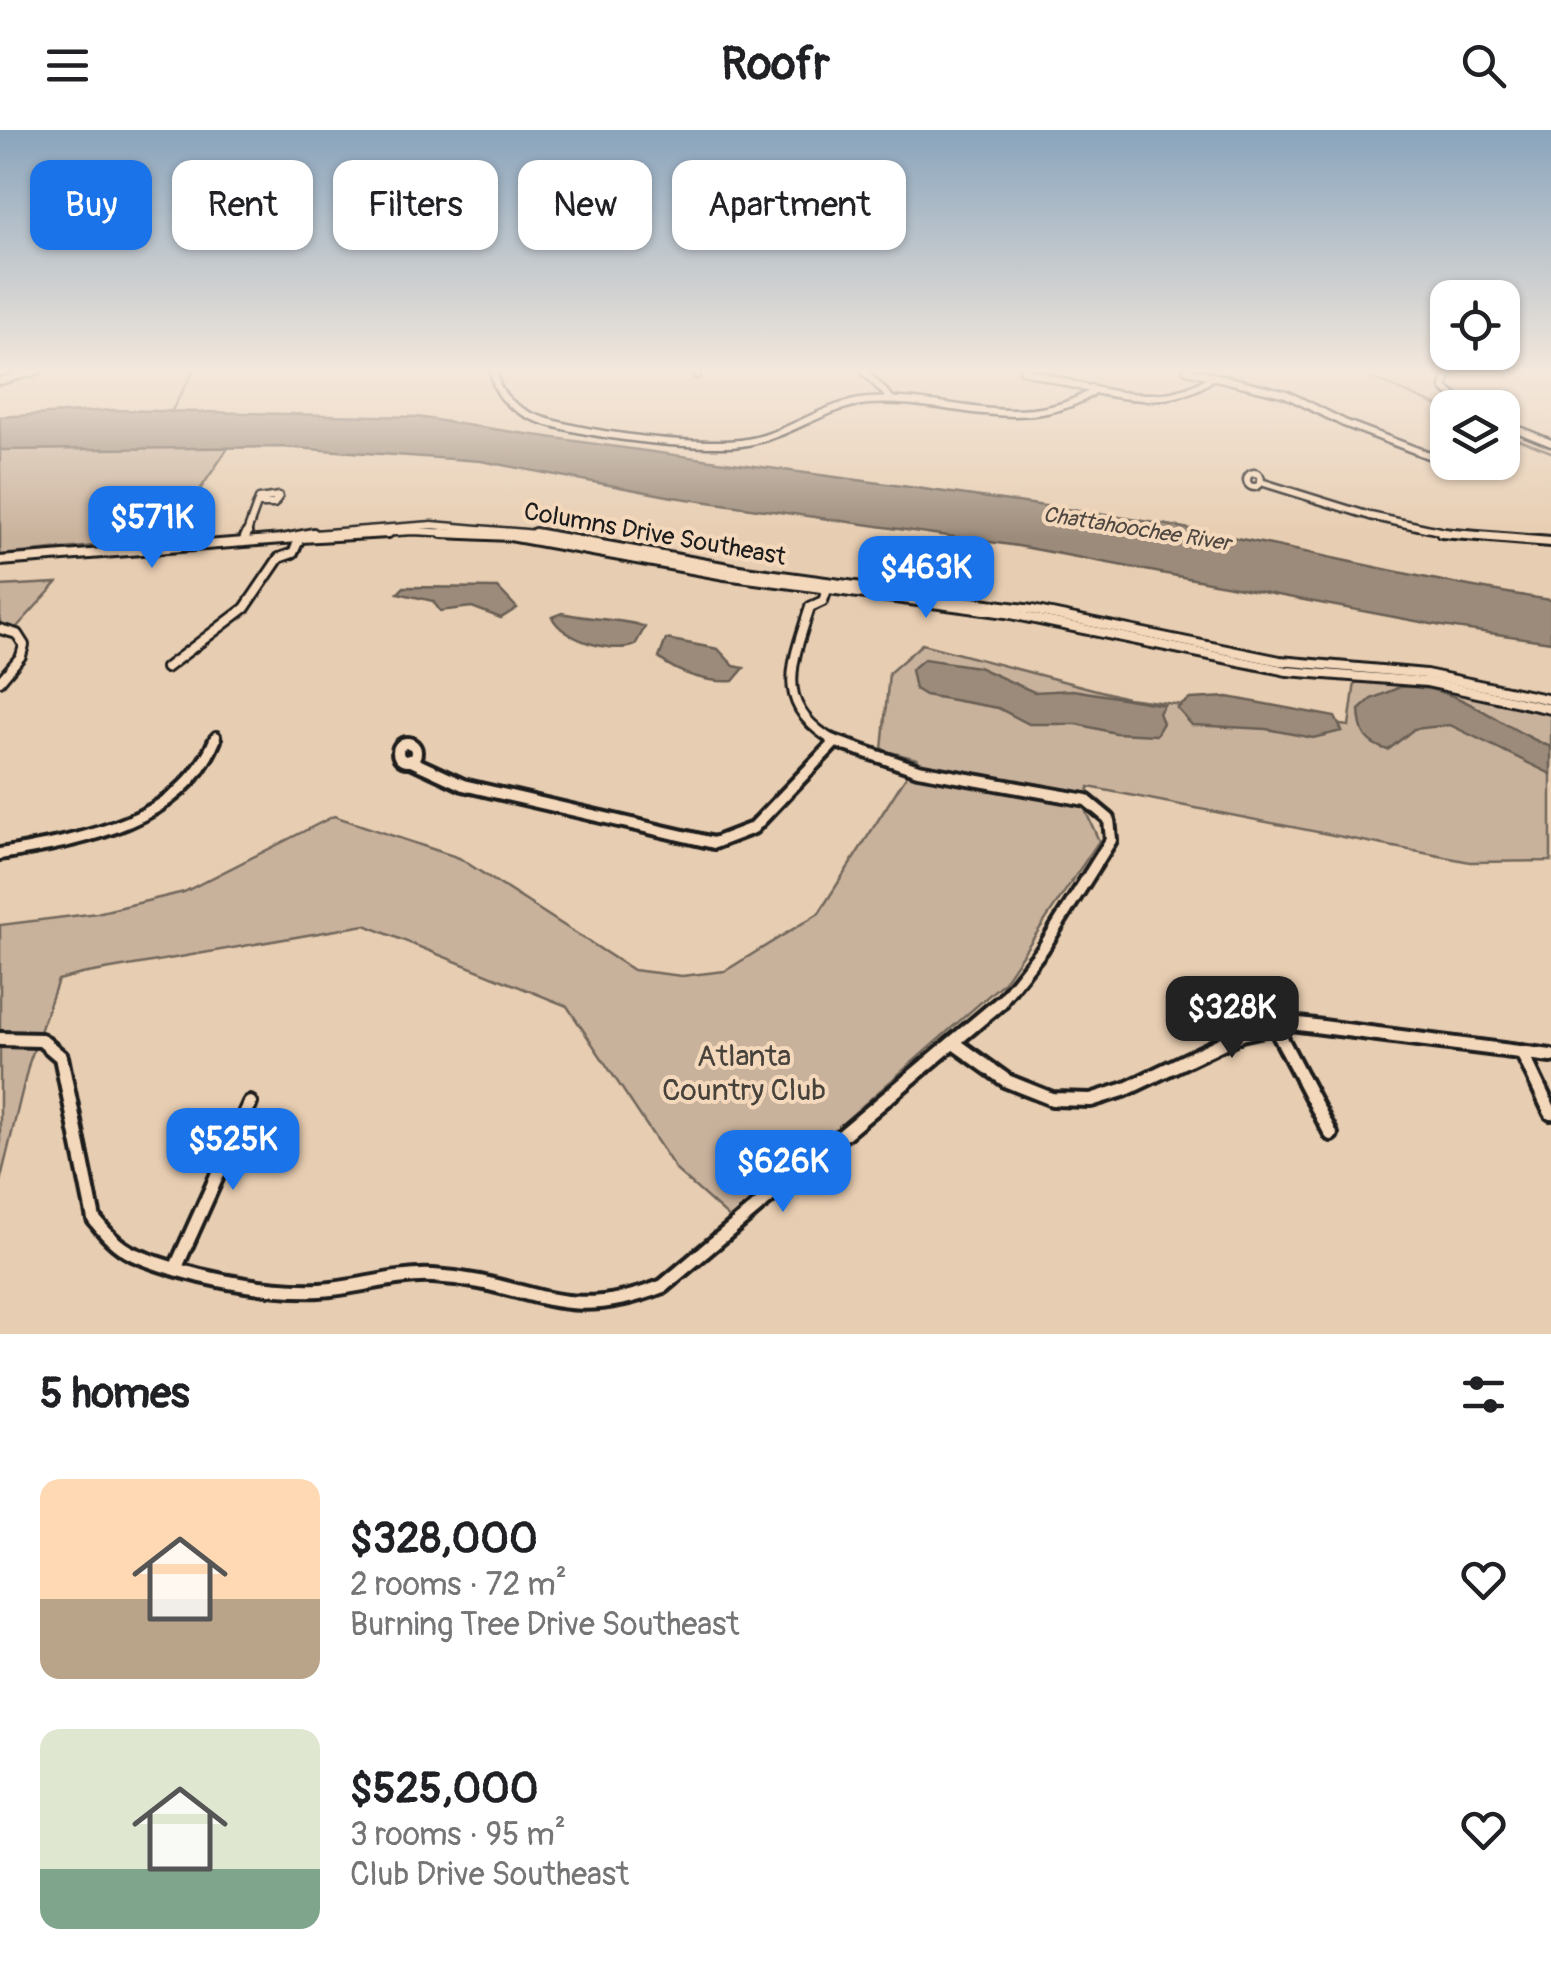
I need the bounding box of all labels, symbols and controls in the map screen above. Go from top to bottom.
text: Roofr [721,37,830,93]
icon: menu [40,38,95,93]
icon: search [1456,38,1511,93]
chip: Buy [30,160,152,250]
chip: Rent [172,160,313,250]
chip: Filters [333,160,498,250]
chip: New [518,160,652,250]
chip: Apartment [672,160,906,250]
map controls [1430,280,1520,480]
button: locate [1430,280,1520,370]
button: layers [1430,390,1520,480]
pin: $571K [82,486,222,571]
street label: Columns Drive Southeast [521,496,789,573]
text: $571K [110,498,194,538]
water label: Chattahoochee River [1041,500,1236,558]
pin: $463K [856,536,996,621]
text: $463K [880,548,972,588]
pin: $328K [1162,976,1302,1061]
text: $328K [1188,988,1276,1028]
park label: Atlanta Country Club [662,1038,826,1109]
pin: $525K [163,1108,303,1193]
text: $525K [188,1120,278,1160]
pin: $626K [713,1130,853,1215]
text: $626K [737,1142,829,1182]
icon: filters [1456,1367,1511,1422]
text: 5 homes [40,1368,190,1420]
text: $328,000 [350,1513,538,1565]
icon: home [120,1519,240,1639]
icon: heart [1456,1552,1511,1607]
text: 2 rooms · 72 m² [350,1565,567,1605]
text: Burning Tree Drive Southeast [350,1605,739,1645]
text: $525,000 [350,1763,539,1815]
icon: home [120,1769,240,1889]
icon: heart [1456,1802,1511,1857]
text: 3 rooms · 95 m² [350,1815,566,1855]
text: Club Drive Southeast [350,1855,629,1895]

